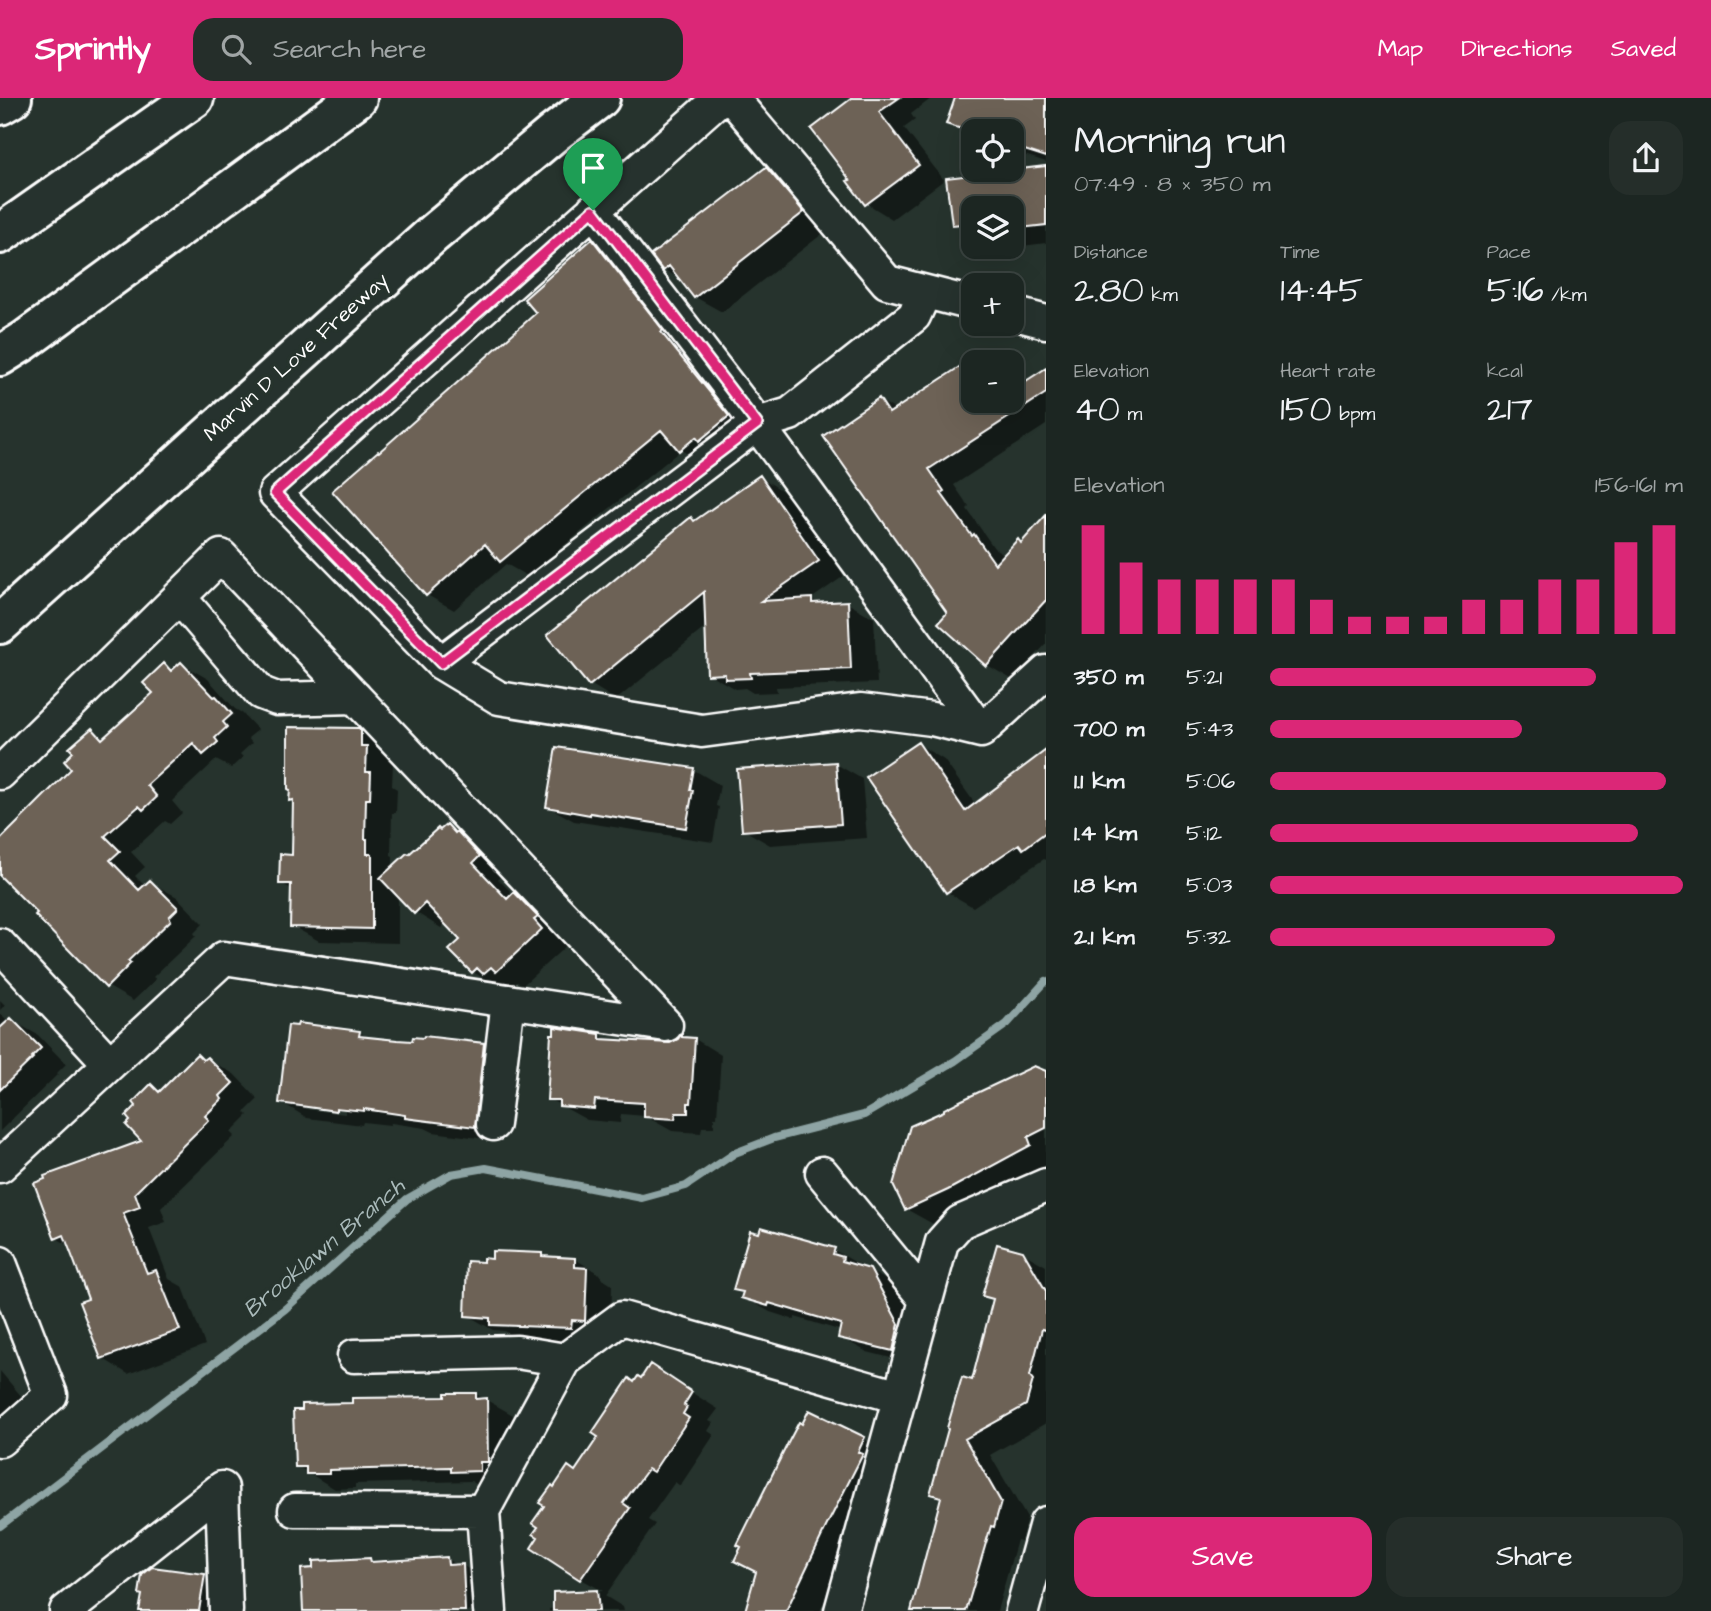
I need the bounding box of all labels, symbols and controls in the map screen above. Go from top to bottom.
search box [193,18,683,81]
text: Sprintly [35,26,151,72]
icon: search [217,30,255,68]
text: Search here [273,31,426,67]
text: Map [1378,32,1423,66]
text: Directions [1461,32,1573,66]
text: Saved [1611,32,1676,66]
text: Morning run [1074,116,1286,168]
map controls [961,119,1024,413]
button: locate [961,119,1024,182]
button: share [1609,121,1683,195]
pin [563,138,623,210]
icon: arrive [574,149,612,187]
text: 07:49 · 8 × 350 m [1074,168,1271,200]
button: layers [961,196,1024,259]
text: Distance [1074,239,1148,266]
text: Time [1280,239,1320,266]
text: Pace [1487,239,1531,266]
street label: Marvin D Love Freeway [197,266,396,449]
text: 2.80 [1074,266,1144,315]
text: 14:45 [1280,266,1363,315]
text: 5:16 [1487,266,1544,315]
button: + [961,273,1024,336]
text: km [1144,282,1178,309]
text: /km [1544,282,1586,309]
button: − [961,350,1024,413]
text: Elevation [1074,358,1149,385]
text: Heart rate [1280,358,1376,385]
text: kcal [1487,358,1523,385]
text: 40 [1074,385,1120,434]
text: 150 [1280,385,1332,434]
text: 217 [1487,385,1533,434]
text: m [1120,401,1142,428]
text: bpm [1332,401,1375,428]
text: Elevation [1074,469,1165,501]
text: 156–161 m [1595,469,1683,501]
text: 350 m [1074,661,1144,693]
text: 5:21 [1186,661,1222,693]
text: 700 m [1074,713,1144,745]
text: 5:43 [1186,713,1233,745]
text: 1.1 km [1074,765,1124,797]
text: 5:06 [1186,765,1235,797]
text: 1.4 km [1074,817,1137,849]
text: 5:12 [1186,817,1222,849]
text: 1.8 km [1074,869,1136,901]
text: 5:03 [1186,869,1232,901]
text: 2.1 km [1074,921,1135,953]
text: 5:32 [1186,921,1231,953]
water label: Brooklawn Branch [236,1170,413,1325]
button: Save [1074,1517,1372,1597]
button: Share [1386,1517,1683,1597]

